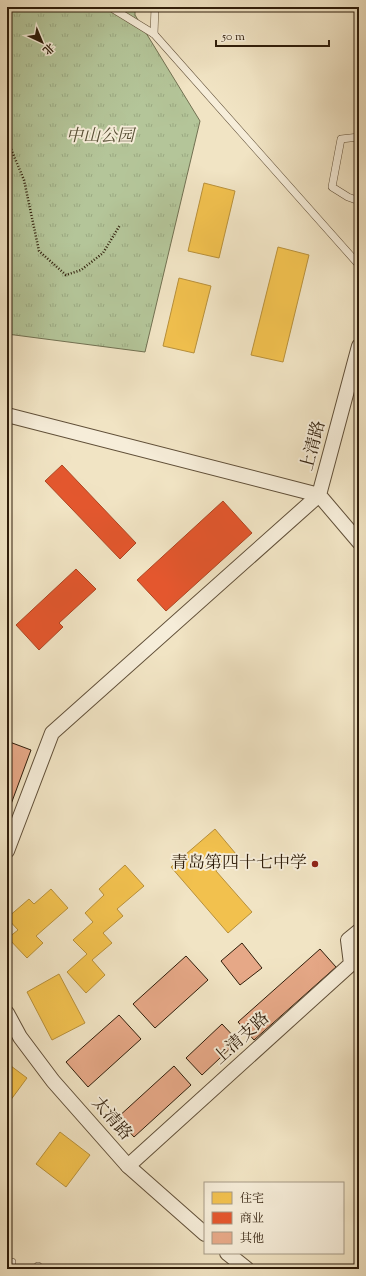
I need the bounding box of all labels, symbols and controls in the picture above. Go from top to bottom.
north arrow [22,22,62,62]
scale bar [216,22,329,48]
text: 50 m [221,28,245,46]
text: 北 [39,39,58,58]
park label: 中山公园 [66,125,137,149]
street label: 上清路 [296,418,332,474]
place label: 青岛第四十七中学 [171,852,307,876]
marker: 青岛第四十七中学 [310,859,320,869]
street label: 上清支路 [209,1007,275,1071]
street label: 太清路 [85,1092,137,1146]
legend [204,1182,344,1254]
text: 住宅 [240,1190,264,1208]
text: 商业 [240,1210,264,1228]
text: 其他 [240,1230,264,1248]

